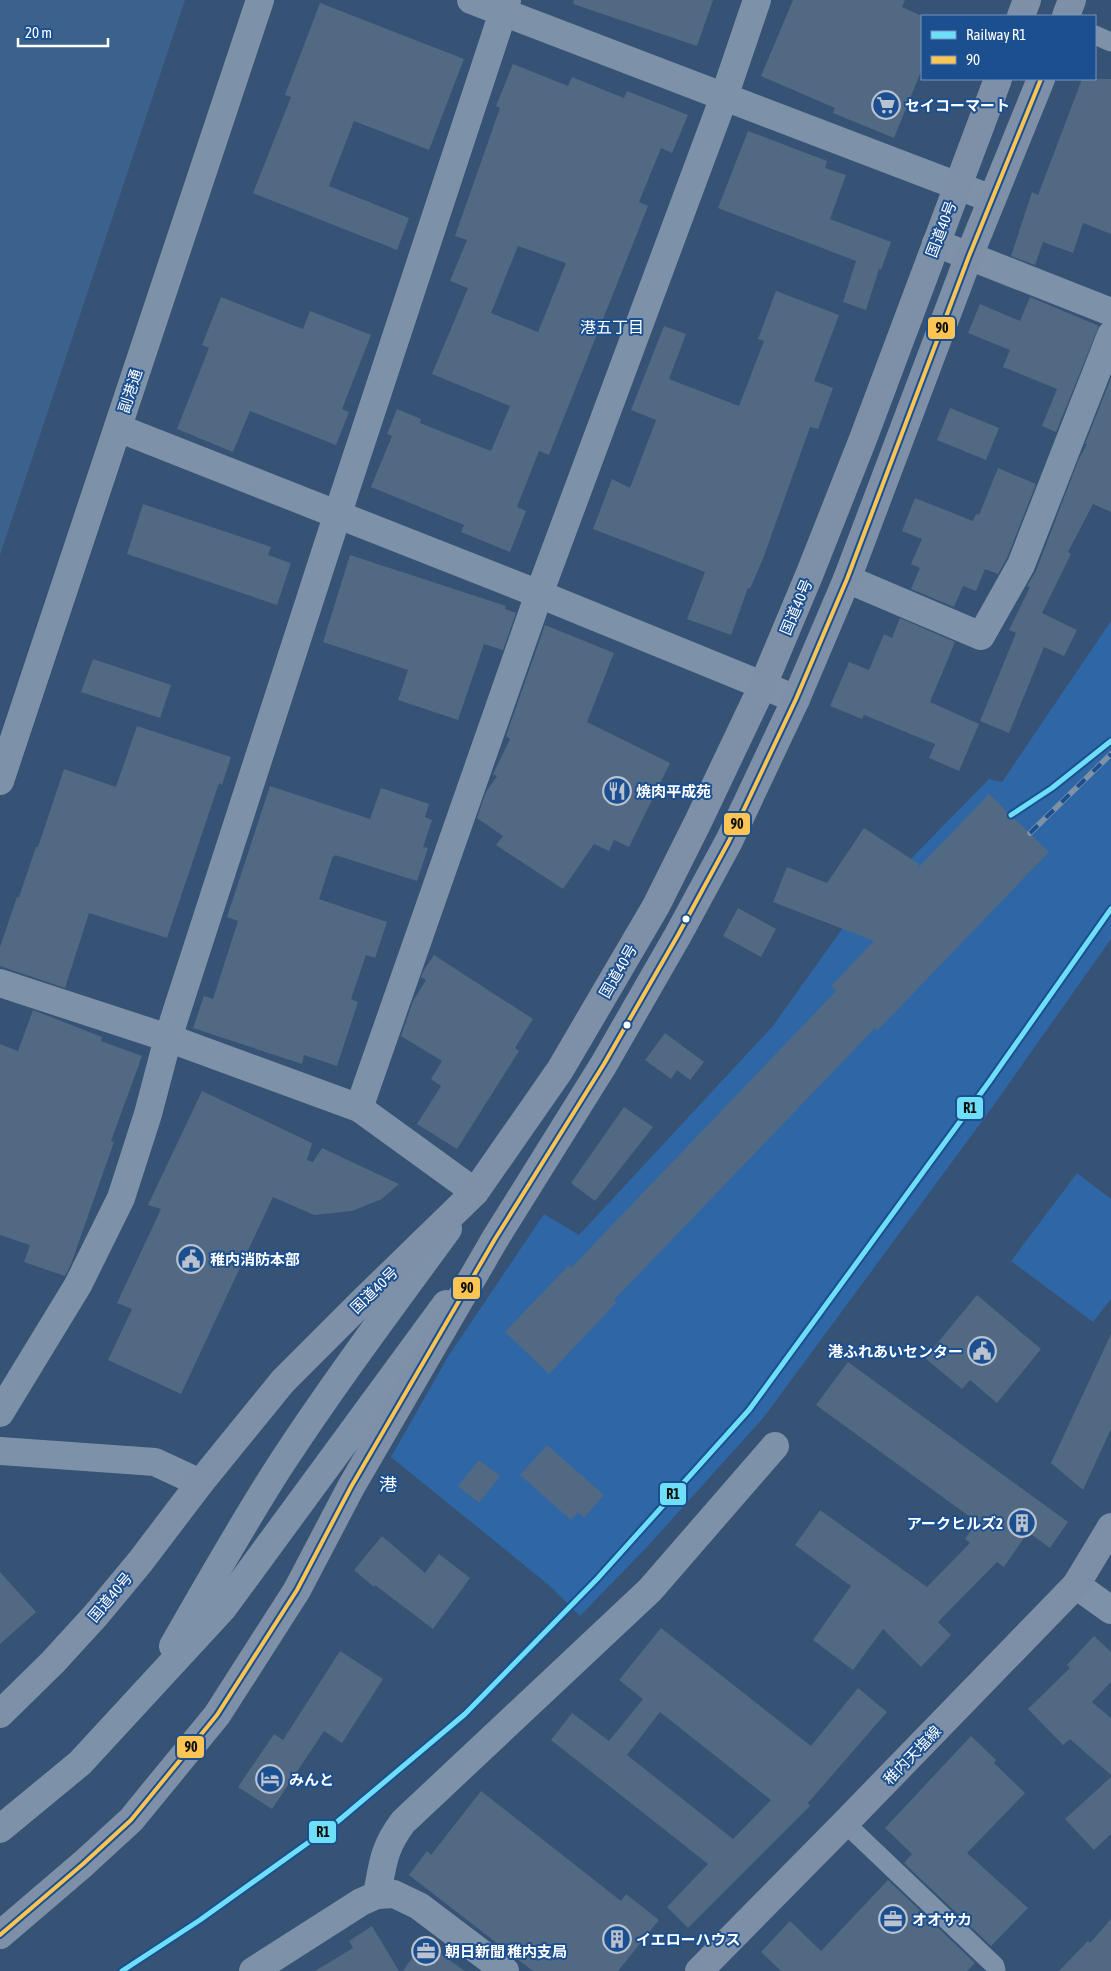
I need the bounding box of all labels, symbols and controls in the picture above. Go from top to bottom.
scale bar [18,15,108,47]
legend [921,15,1096,80]
text: 20 m [25,24,52,41]
text: Railway R1 [966,26,1026,43]
text: 90 [966,51,980,68]
supermarket icon: セイコーマート [871,90,901,120]
place label: セイコーマート [905,97,1010,114]
street label: 国道40号 [922,198,960,260]
line badge: 90 [927,316,956,340]
district label: 港五丁目 [580,318,644,336]
text: 90 [935,320,949,336]
street label: 副港通 [115,367,145,415]
street label: 国道40号 [777,576,815,638]
restaurant icon: 焼肉平成苑 [602,776,632,806]
place label: 焼肉平成苑 [636,783,711,800]
line badge: 90 [723,812,751,836]
text: 90 [730,816,744,832]
unlabelled marker [681,914,691,924]
street label: 国道40号 [596,941,640,1001]
unlabelled marker [622,1020,632,1030]
line badge: R1 [956,1096,984,1120]
text: R1 [963,1100,977,1116]
public building icon: 稚内消防本部 [176,1244,206,1274]
place label: 稚内消防本部 [210,1251,300,1268]
street label: 国道40号 [347,1263,401,1317]
line badge: 90 [452,1276,481,1300]
text: 90 [460,1280,474,1296]
public building icon: 港ふれあいセンター [967,1336,997,1366]
place label: 港ふれあいセンター [828,1343,963,1360]
district label: 港 [379,1474,397,1495]
line badge: R1 [659,1482,687,1506]
text: R1 [666,1486,680,1502]
building icon: アークヒルズ2 [1007,1508,1037,1538]
place label: アークヒルズ2 [907,1515,1003,1532]
street label: 国道40号 [84,1569,136,1625]
street label: 稚内天塩線 [880,1722,944,1788]
line badge: 90 [176,1735,205,1759]
text: 90 [184,1739,198,1755]
hotel icon: みんと [255,1764,285,1794]
place label: みんと [289,1771,334,1788]
line badge: R1 [308,1820,337,1844]
text: R1 [316,1824,330,1840]
office icon: オオサカ [878,1904,908,1934]
place label: オオサカ [912,1911,972,1928]
building icon: イエローハウス [602,1924,632,1954]
place label: イエローハウス [636,1931,741,1948]
office icon: 朝日新聞 稚内支局 [411,1936,441,1966]
place label: 朝日新聞 稚内支局 [445,1943,567,1960]

